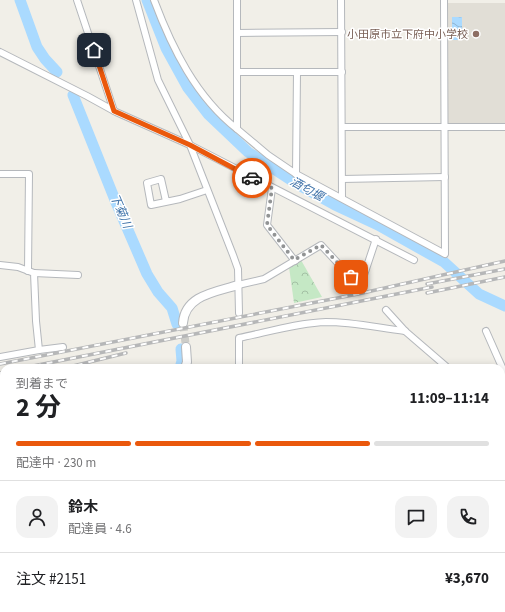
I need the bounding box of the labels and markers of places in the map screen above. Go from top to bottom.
place label: 小田原市立下府中小学校 [347,27,468,42]
marker: 小田原市立下府中小学校 [471,29,481,39]
pin [77,33,111,67]
pin [334,260,368,294]

